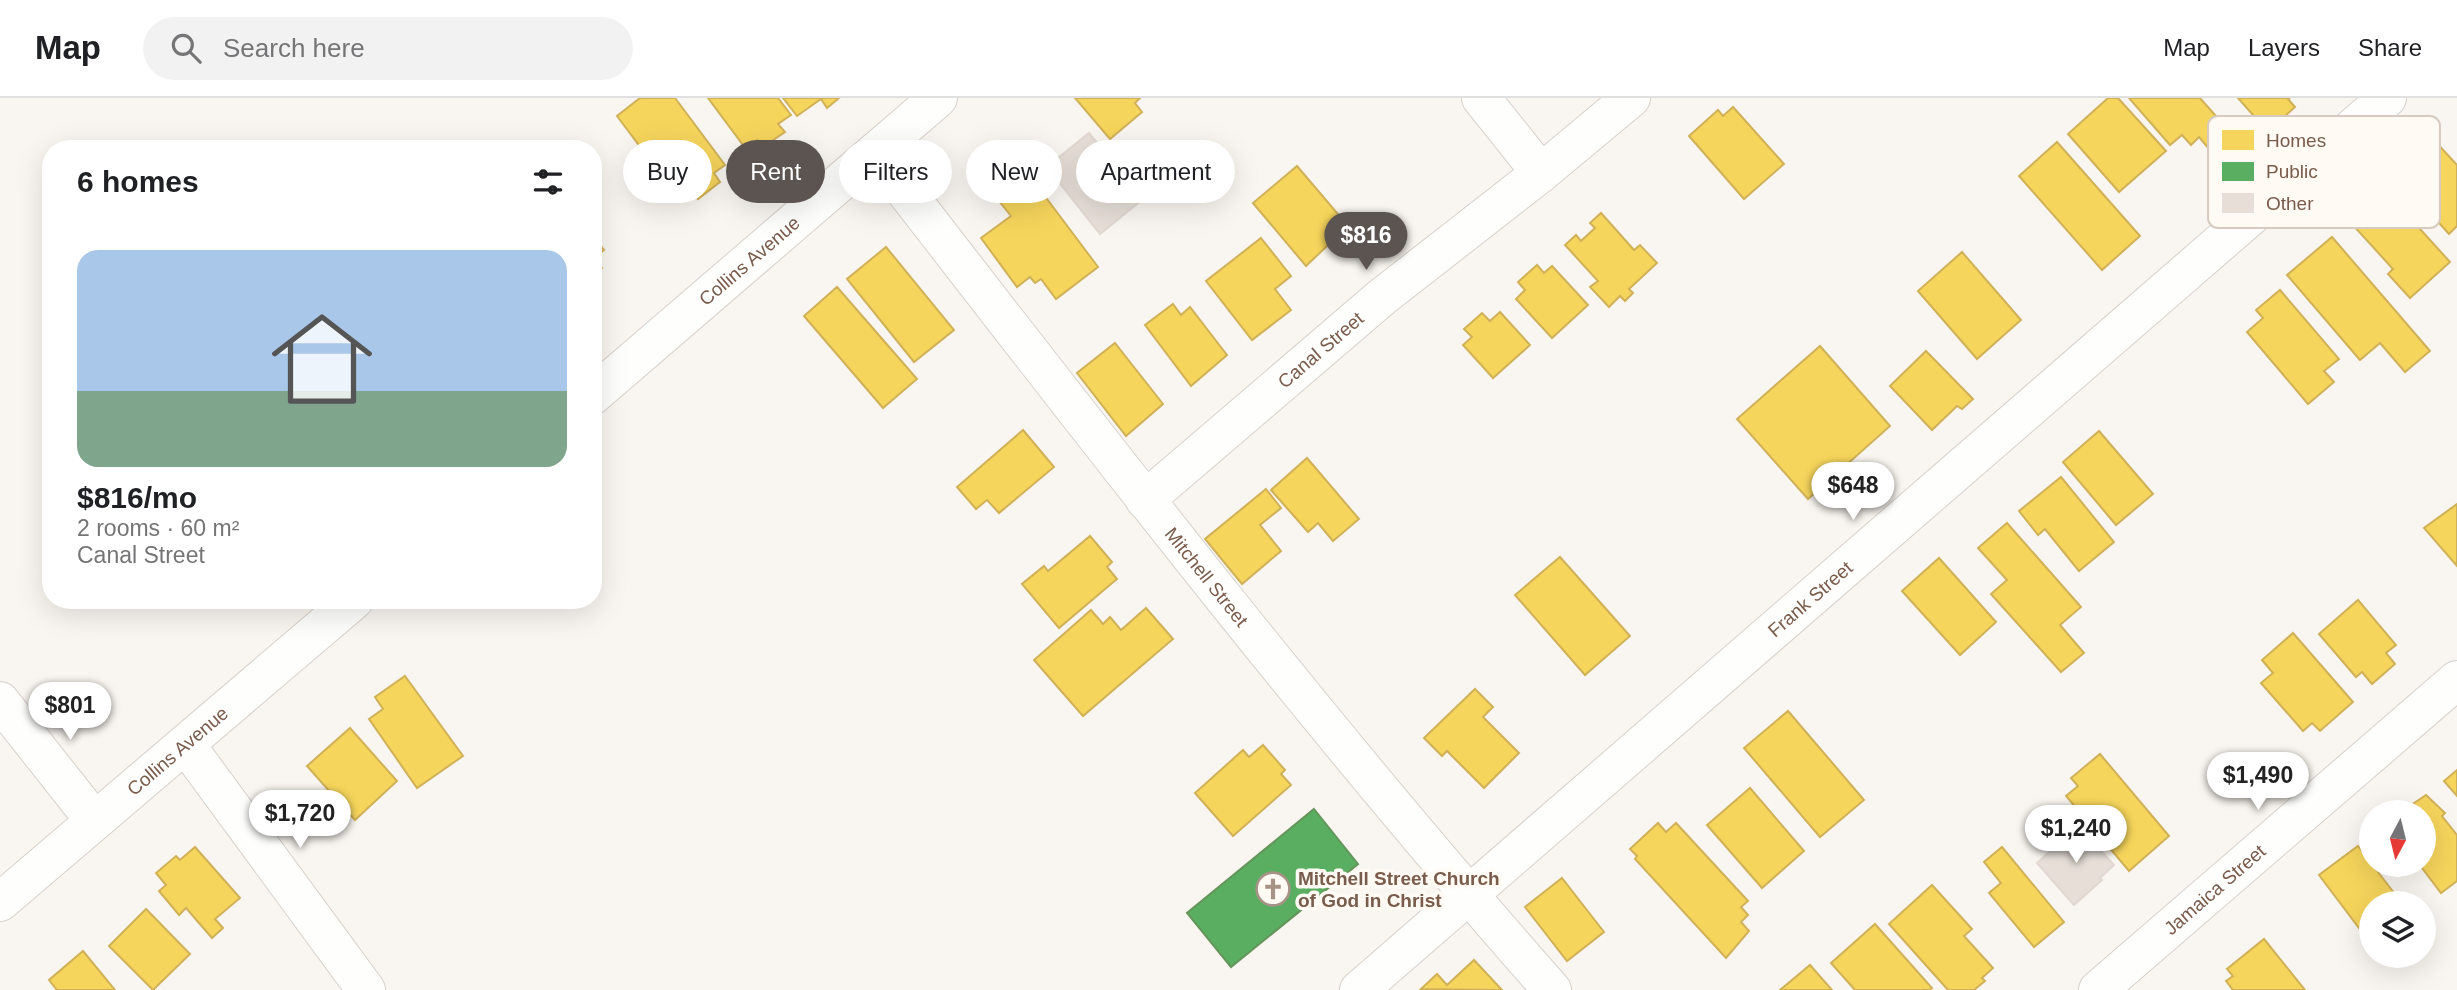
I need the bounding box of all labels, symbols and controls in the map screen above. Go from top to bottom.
search box [143,17,633,80]
text: Map [35,29,101,66]
icon: search [167,29,205,67]
text: Search here [223,33,365,63]
text: Map [2163,34,2210,61]
text: Layers [2248,34,2320,61]
text: Share [2358,34,2422,61]
legend [2208,116,2440,228]
text: Homes [2266,130,2326,151]
chip: Buy [623,140,712,203]
chip: Rent [726,140,825,203]
chip: Filters [839,140,952,203]
chip: New [966,140,1062,203]
chip: Apartment [1076,140,1235,203]
text: Public [2266,161,2318,182]
icon: filters [529,163,567,201]
text: 6 homes [77,165,199,198]
text: Other [2266,193,2314,214]
street label: Collins Avenue [695,212,804,309]
pin: $816 [1325,212,1407,272]
text: $816 [1340,222,1392,248]
icon: home [259,296,385,422]
street label: Canal Street [1273,307,1368,392]
pin: $648 [1812,462,1894,522]
text: $648 [1827,472,1879,498]
text: $816/mo [77,481,197,514]
text: 2 rooms · 60 m² [77,515,239,541]
street label: Mitchell Street [1161,523,1253,631]
text: Canal Street [77,542,205,568]
street label: Frank Street [1764,556,1857,641]
pin: $801 [29,682,111,742]
text: $801 [44,692,96,718]
street label: Collins Avenue [123,702,232,799]
pin: $1,490 [2201,752,2315,812]
text: $1,490 [2223,762,2293,788]
pin: $1,720 [243,790,357,850]
text: $1,720 [265,800,335,826]
north arrow [2359,800,2436,877]
map controls [2359,800,2436,968]
pin: $1,240 [2019,806,2133,865]
text: $1,240 [2041,815,2111,841]
street label: Jamaica Street [2160,839,2270,939]
place label: Mitchell Street Church of God in Christ [1298,868,1500,911]
church icon: Mitchell Street Church of God in Christ [1254,870,1292,908]
button: layers [2359,891,2436,968]

